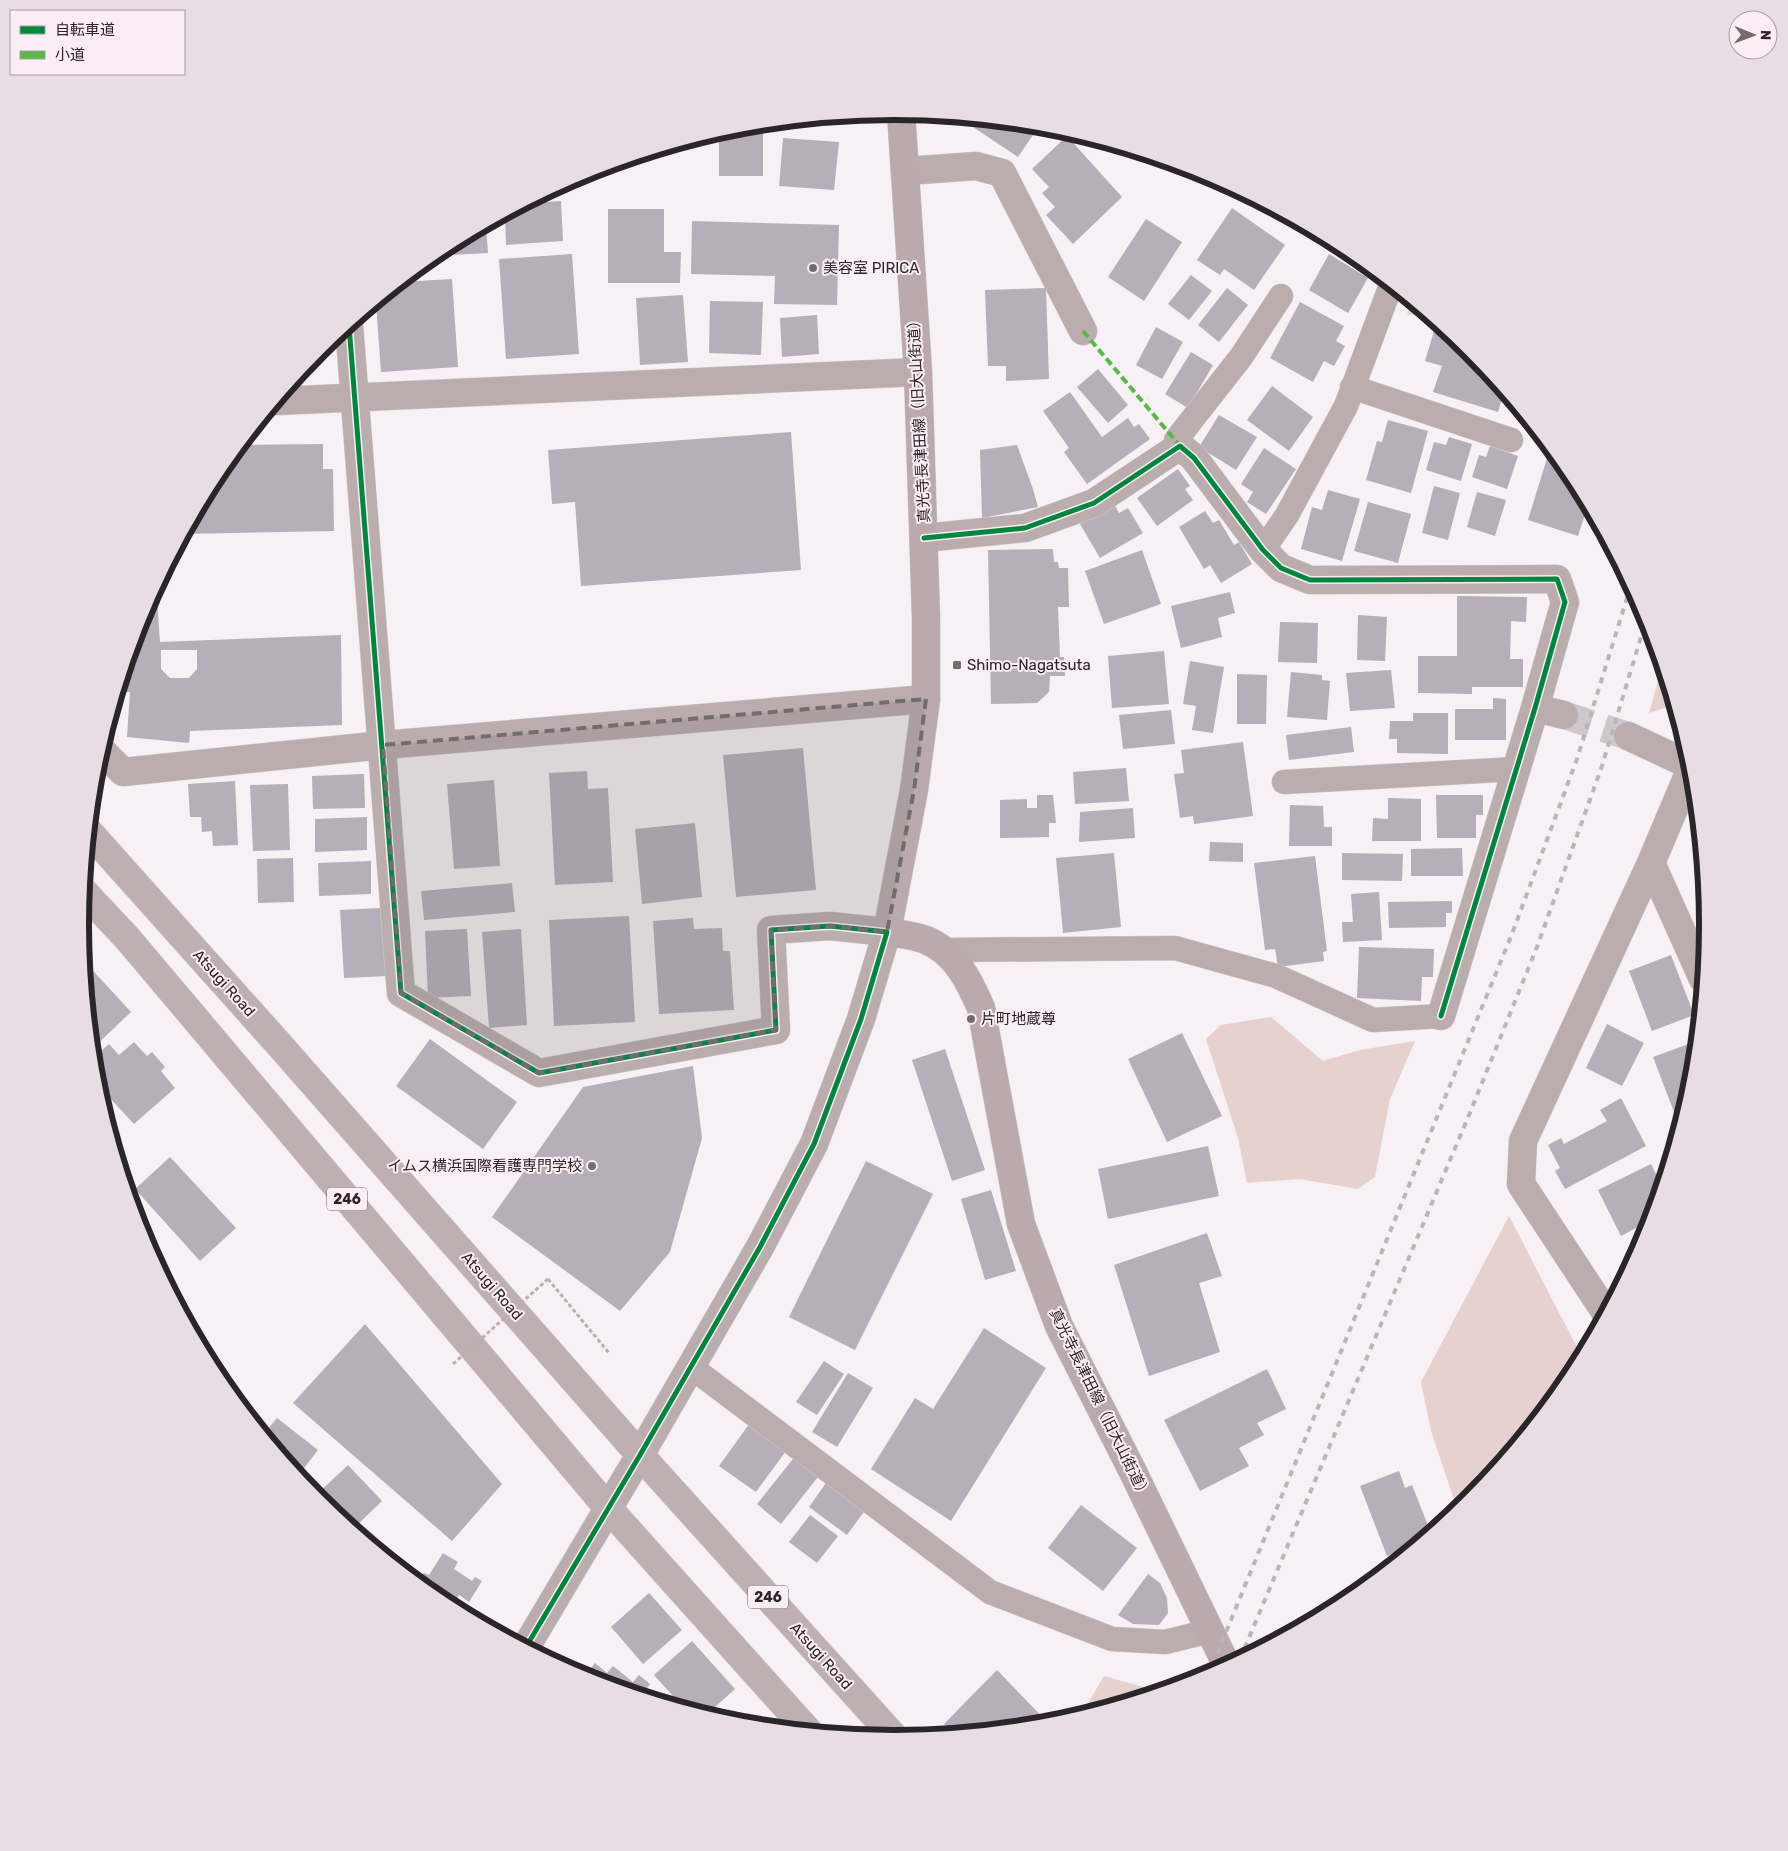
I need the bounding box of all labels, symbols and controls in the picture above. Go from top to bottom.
legend [10,10,185,75]
north arrow [1728,10,1778,60]
text: 自転車道 [55,21,115,39]
text: N [1757,30,1774,40]
text: 小道 [55,46,85,64]
place label: 美容室 PIRICA [823,259,919,277]
marker: 美容室 PIRICA [807,262,819,274]
street label: 真光寺長津田線（旧大山街道） [905,313,933,523]
place label: Shimo-Nagatsuta [967,656,1091,674]
marker: Shimo-Nagatsuta [951,659,963,671]
street label: Atsugi Road [189,946,259,1020]
place label: 片町地蔵尊 [981,1010,1056,1028]
marker: 片町地蔵尊 [965,1013,977,1025]
place label: イムス横浜国際看護専門学校 [387,1157,582,1175]
marker: イムス横浜国際看護専門学校 [586,1160,598,1172]
road number: 246 [327,1188,367,1210]
street label: Atsugi Road [458,1248,526,1324]
street label: 真光寺長津田線（旧大山街道） [1046,1306,1154,1502]
road number: 246 [748,1585,788,1608]
street label: Atsugi Road [786,1619,856,1693]

